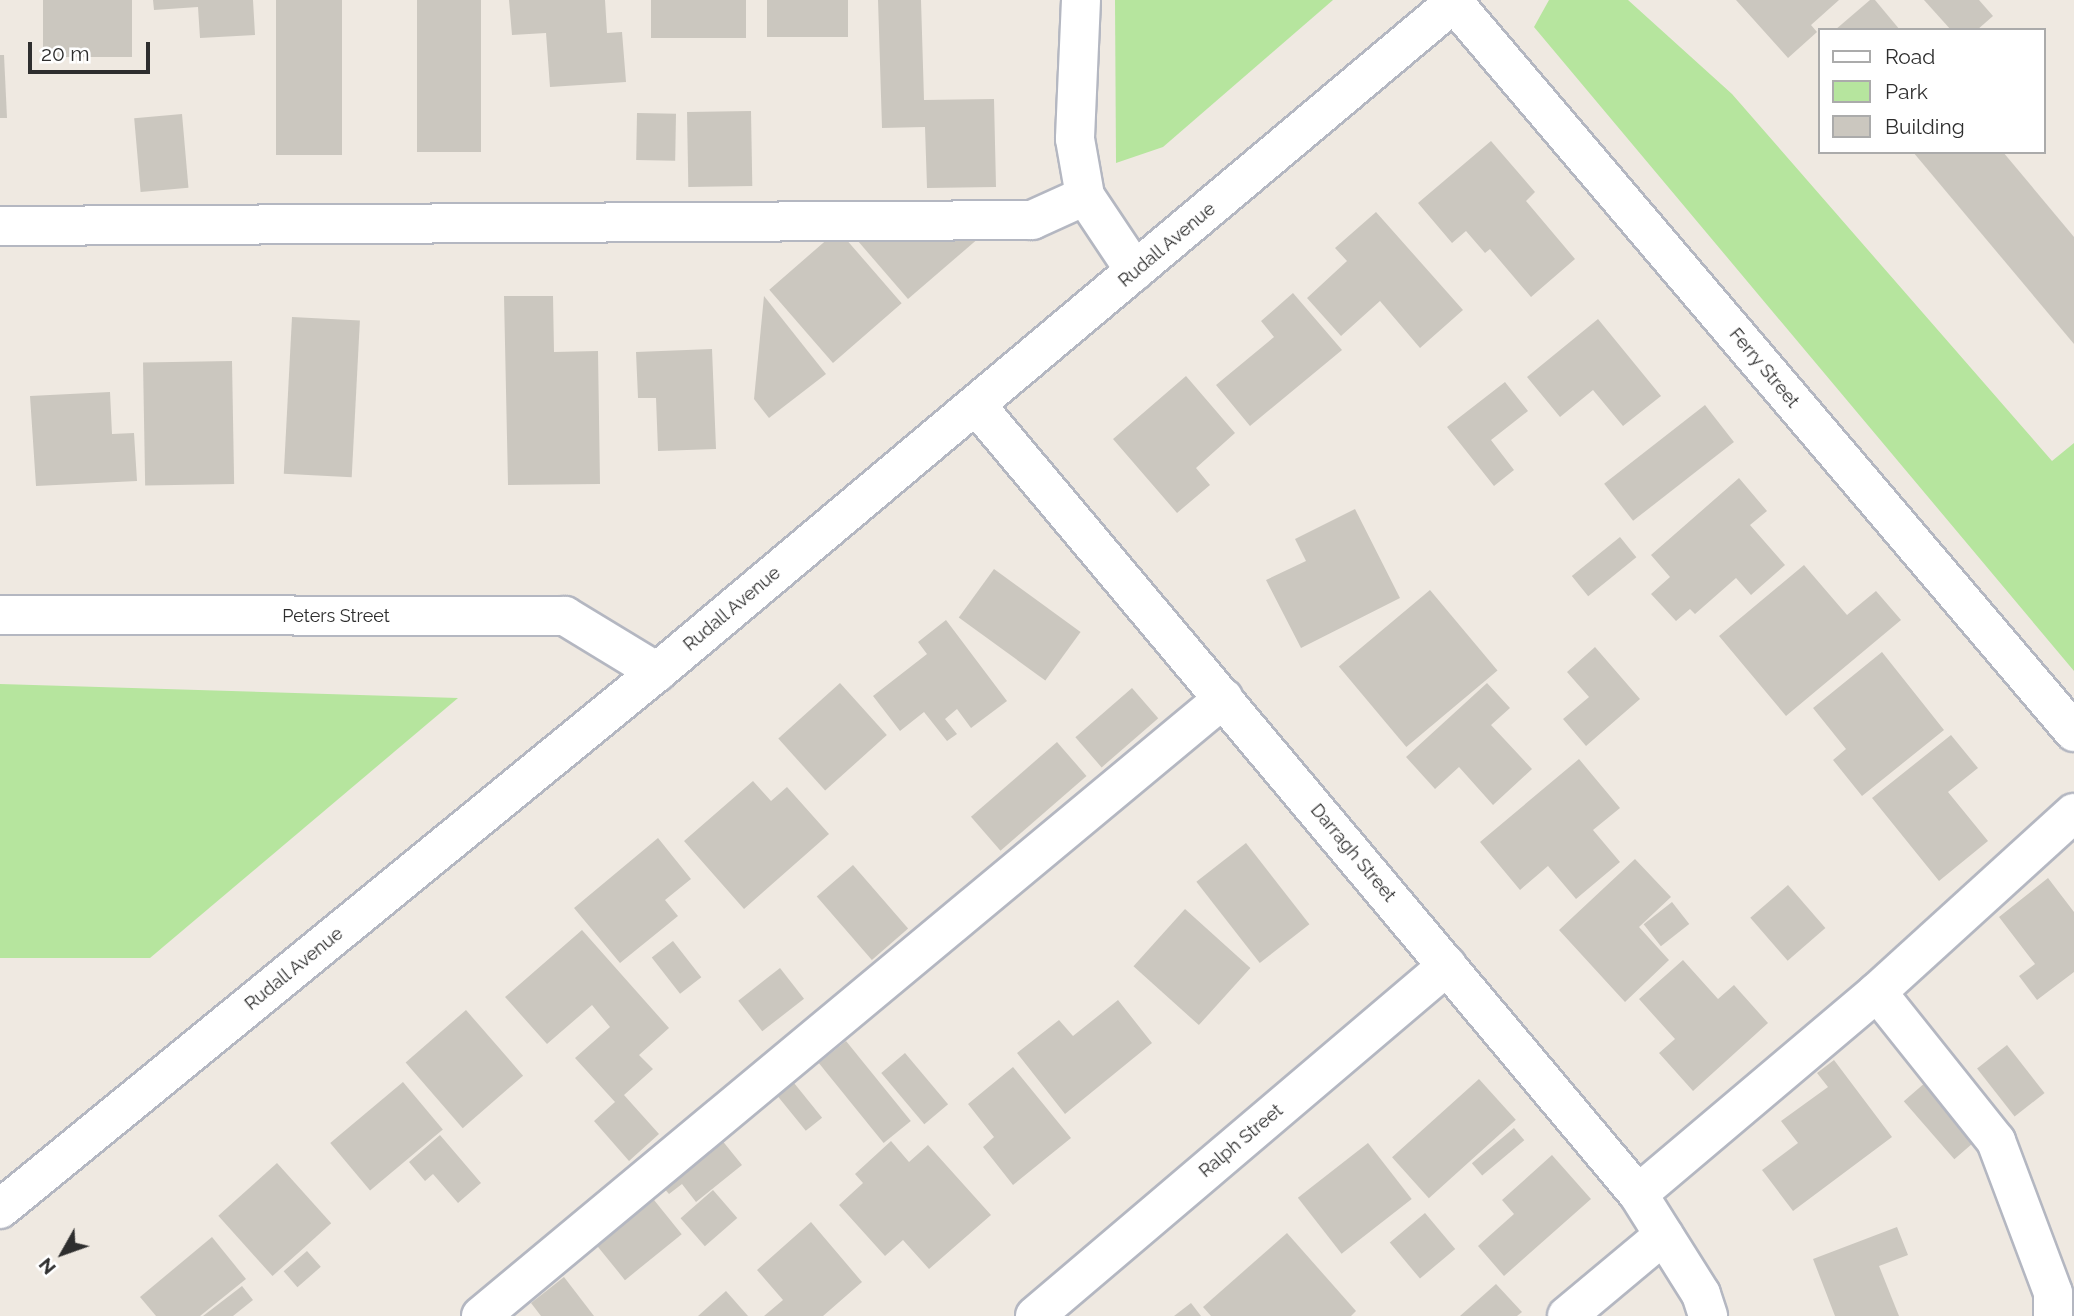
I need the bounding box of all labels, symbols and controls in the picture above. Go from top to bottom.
scale bar [32,28,154,72]
legend [1818,28,2046,154]
text: 20 m [41,41,89,66]
text: Road [1885,44,1935,69]
text: Park [1885,79,1928,104]
text: Building [1885,114,1965,139]
street label: Rudall Avenue [1114,198,1220,292]
street label: Ferry Street [1724,324,1804,412]
street label: Rudall Avenue [679,562,785,656]
street label: Peters Street [282,605,390,627]
street label: Darragh Street [1306,800,1400,906]
street label: Rudall Avenue [240,923,348,1015]
street label: Ralph Street [1195,1100,1287,1182]
north arrow [28,1218,98,1288]
text: N [34,1254,60,1279]

